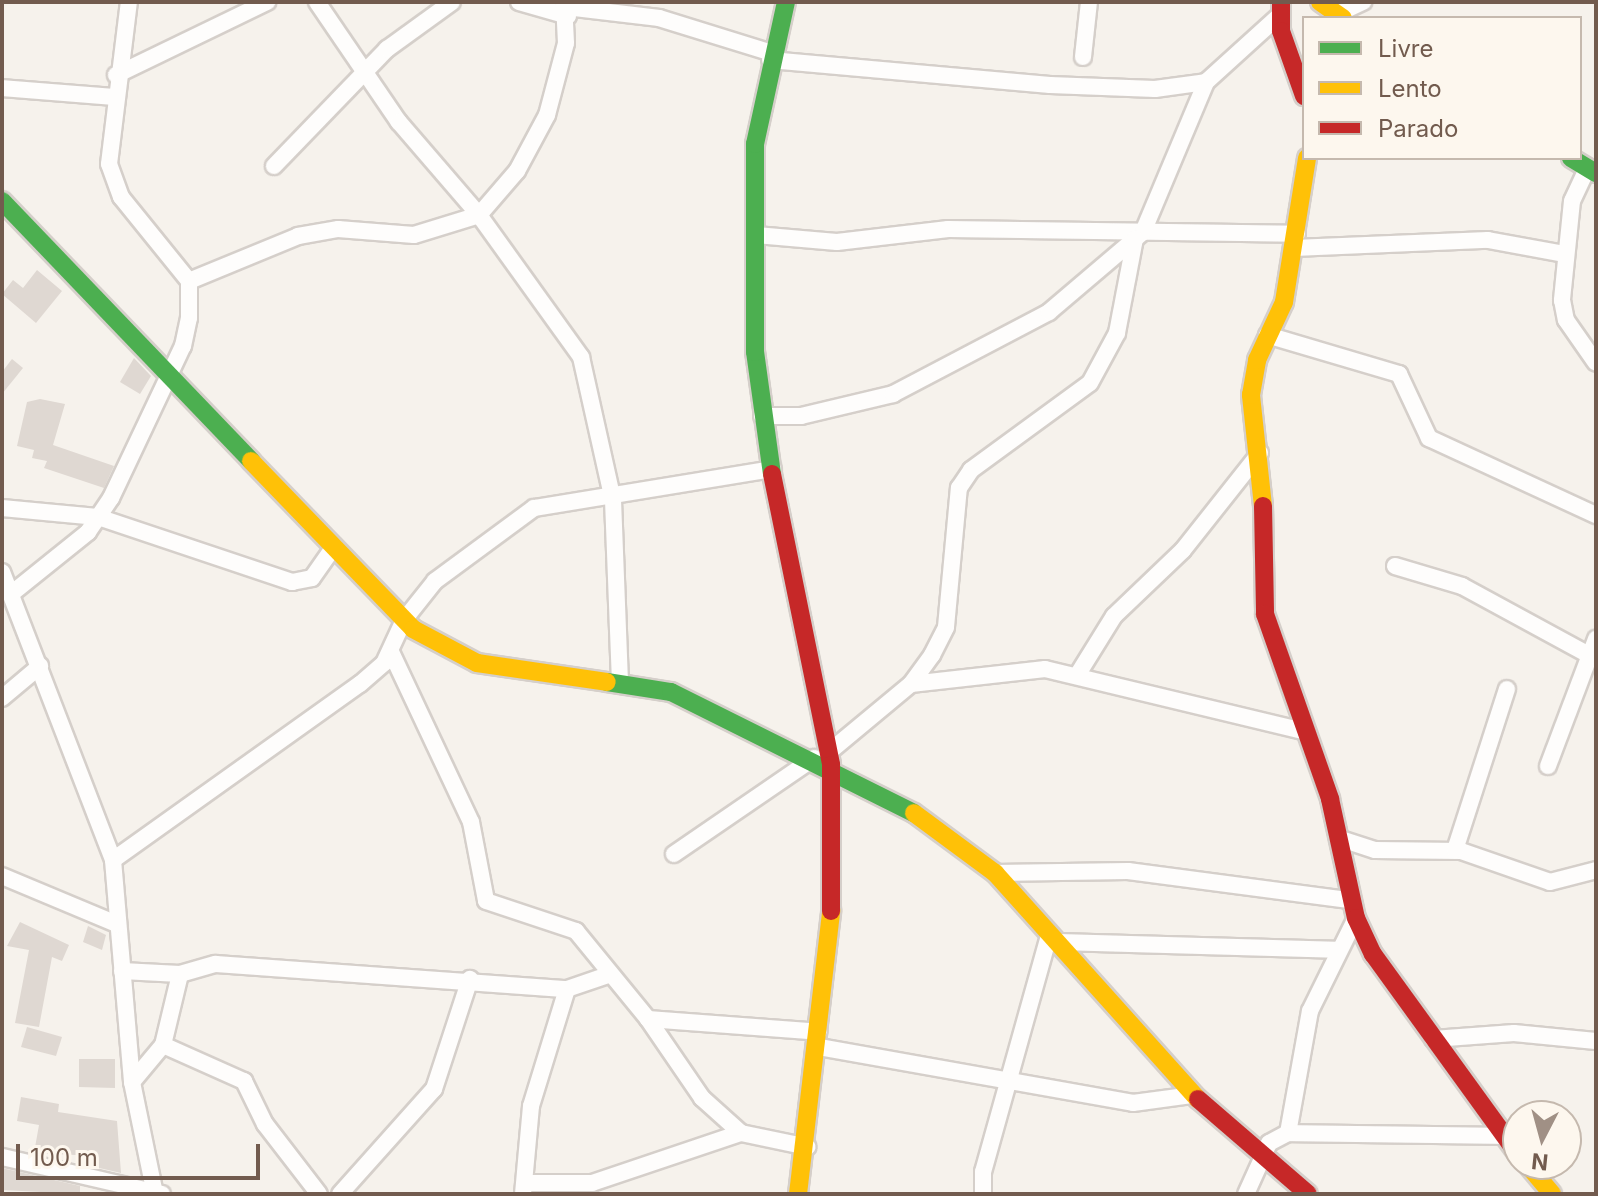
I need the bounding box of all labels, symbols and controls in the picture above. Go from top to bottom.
legend [1302,16,1582,160]
text: Livre [1378,34,1434,63]
text: Lento [1378,74,1442,103]
text: Parado [1378,114,1458,143]
north arrow [1502,1100,1582,1180]
scale bar [20,1128,264,1178]
text: 100 m [30,1143,98,1172]
text: N [1530,1148,1549,1176]

